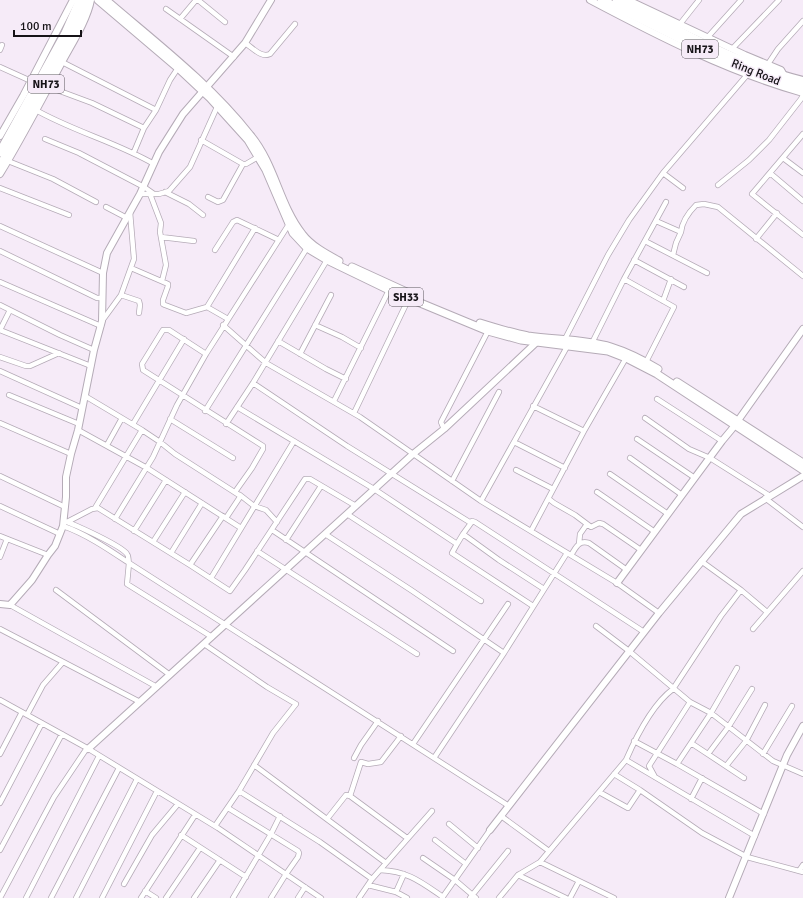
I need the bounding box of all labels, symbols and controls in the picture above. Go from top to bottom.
scale bar [14,12,81,38]
text: 100 m [20,19,52,34]
road number: NH73 [682,40,718,58]
street label: Ring Road [729,56,783,89]
road number: NH73 [28,75,64,93]
road number: SH33 [389,288,423,306]

